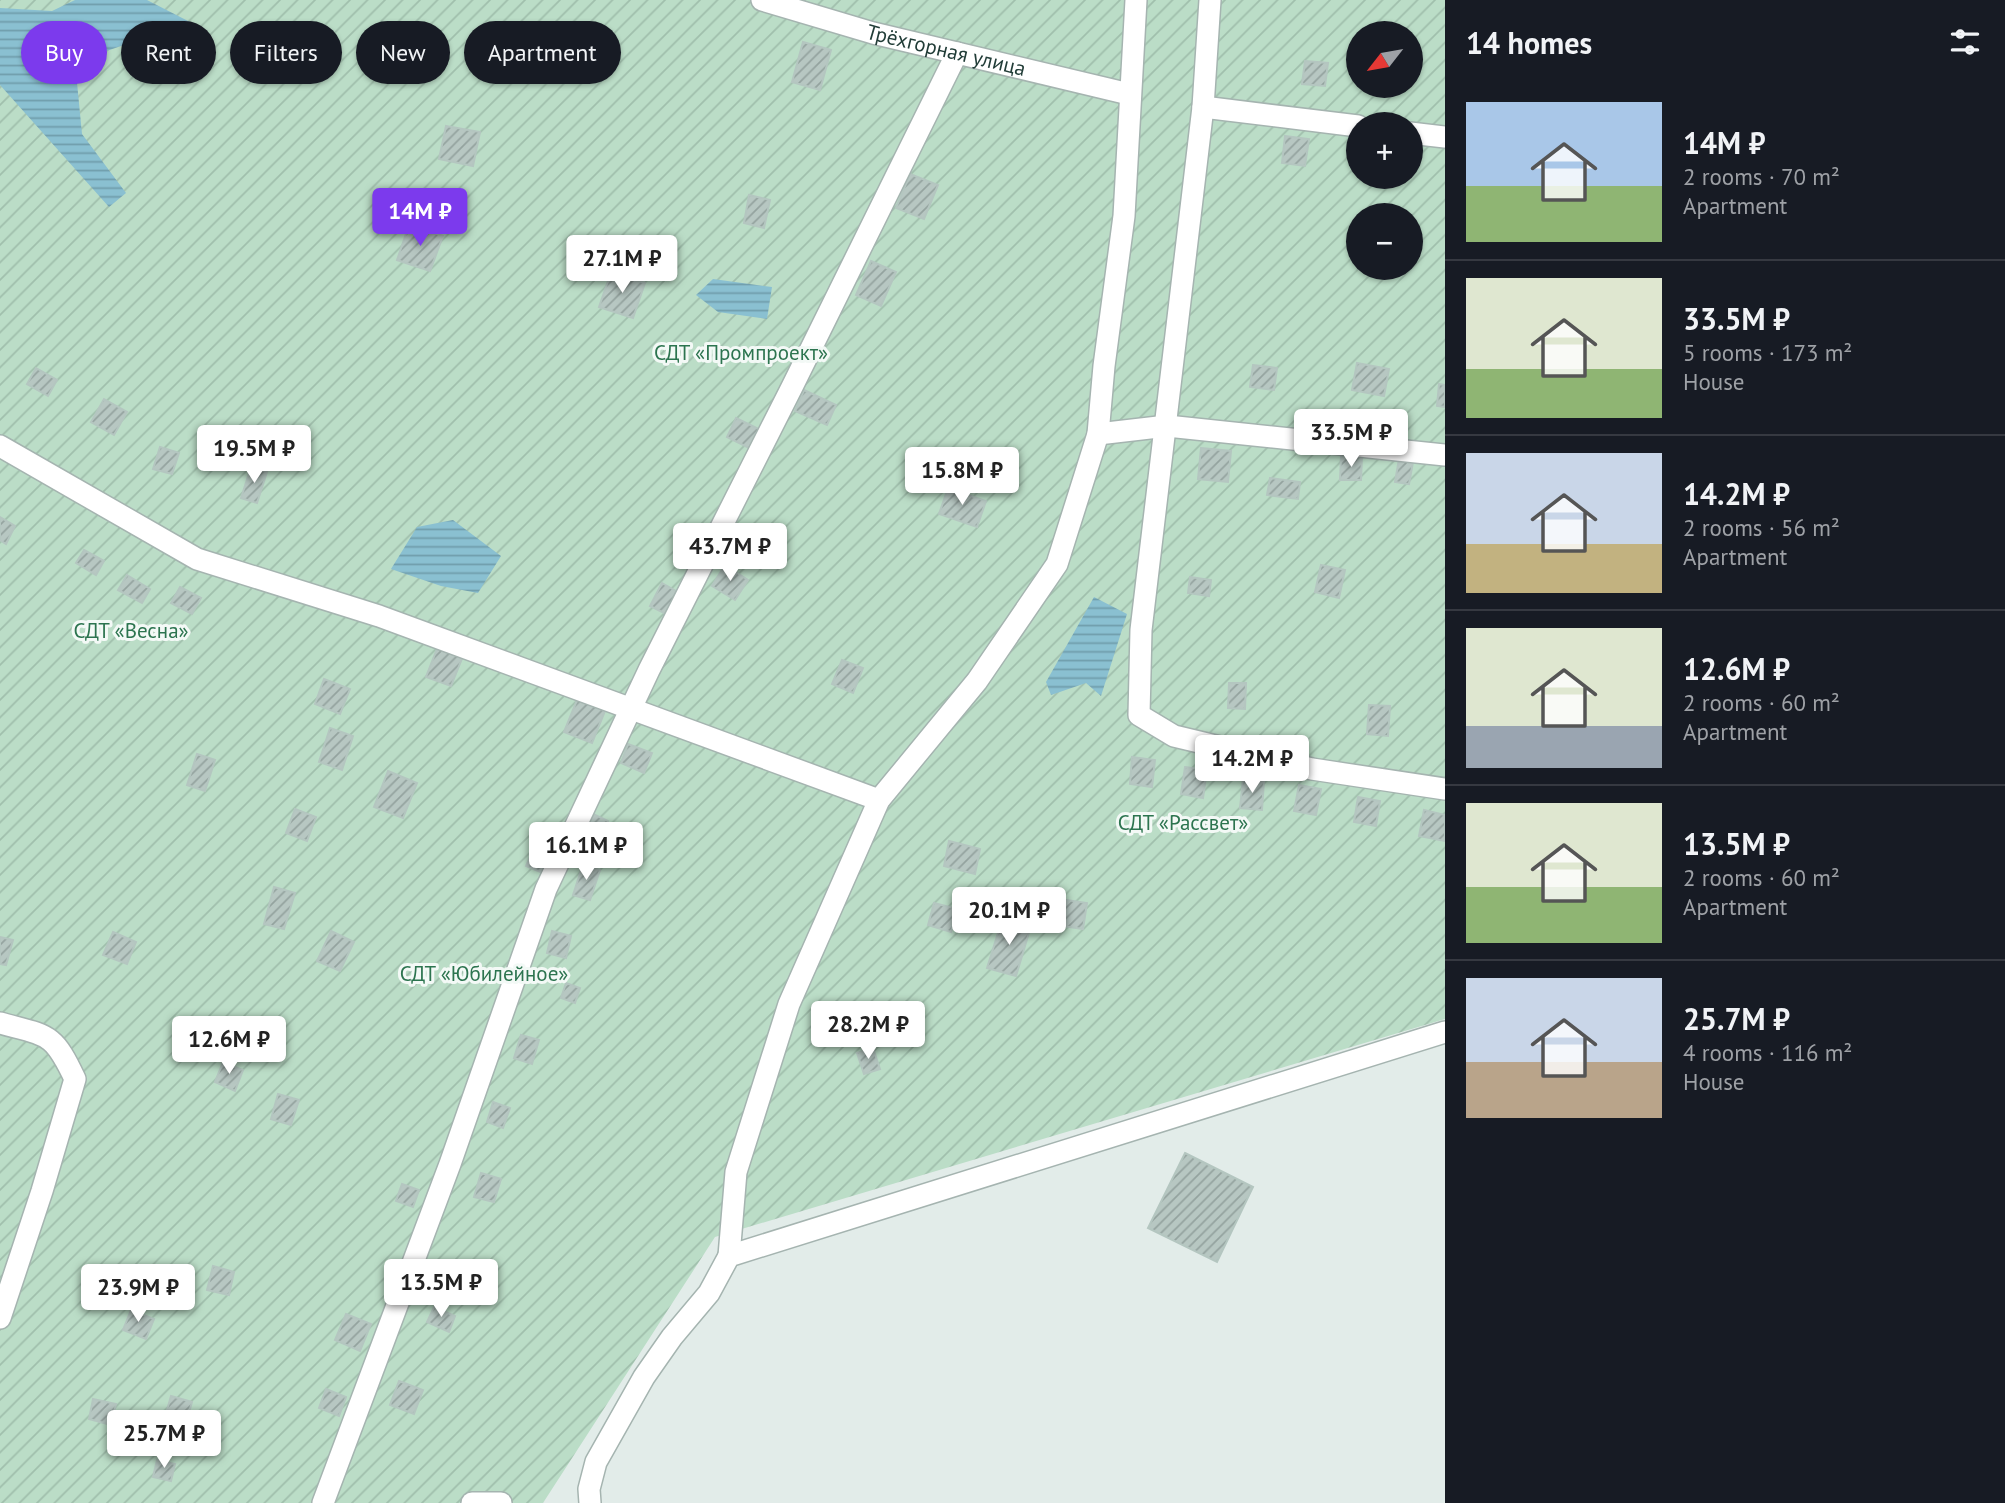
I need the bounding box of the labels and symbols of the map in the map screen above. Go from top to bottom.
street label: Трёхгорная улица [863,18,1029,82]
north arrow [1346,21,1423,98]
pin: 14M ₽ [371,188,469,248]
pin: 27.1M ₽ [557,236,687,295]
park label: СДТ «Промпроект» [654,339,828,366]
pin: 33.5M ₽ [1286,410,1416,469]
pin: 19.5M ₽ [189,426,319,485]
pin: 15.8M ₽ [897,448,1027,507]
pin: 43.7M ₽ [665,524,795,583]
park label: СДТ «Весна» [73,617,189,644]
pin: 14.2M ₽ [1187,736,1317,795]
park label: СДТ «Рассвет» [1118,809,1248,836]
pin: 16.1M ₽ [521,822,651,882]
pin: 20.1M ₽ [944,888,1074,947]
park label: СДТ «Юбилейное» [400,960,568,987]
pin: 28.2M ₽ [803,1002,933,1061]
pin: 12.6M ₽ [164,1016,294,1076]
pin: 13.5M ₽ [376,1260,506,1319]
pin: 23.9M ₽ [73,1264,203,1324]
pin: 25.7M ₽ [99,1410,229,1470]

